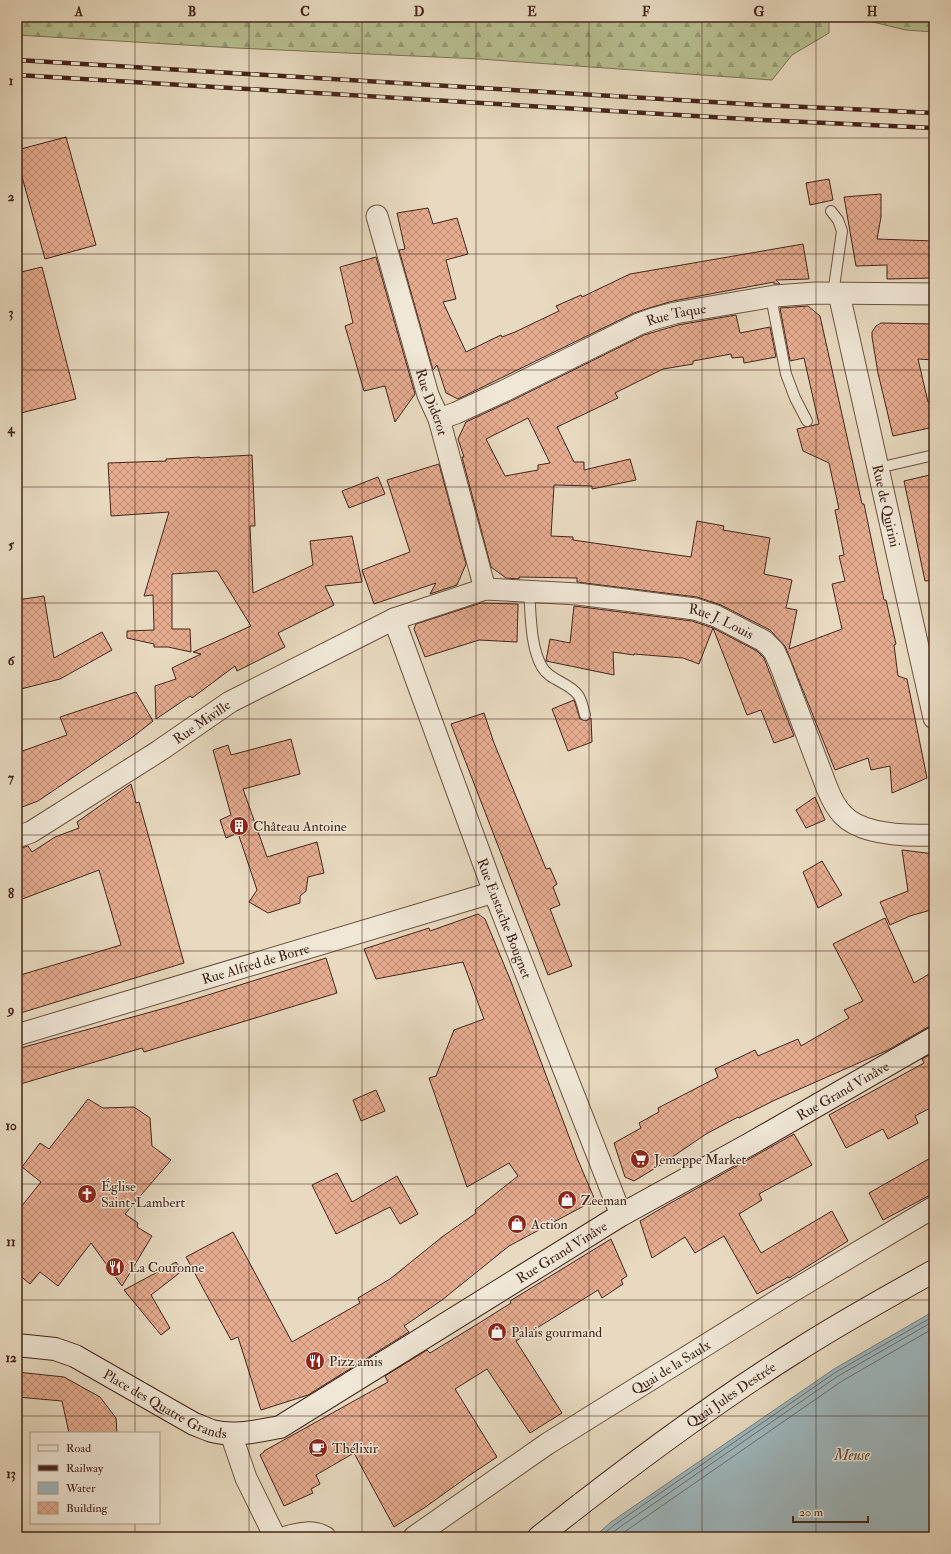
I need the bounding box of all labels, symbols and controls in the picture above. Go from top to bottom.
text: A [74,4,84,20]
text: B [188,4,196,20]
text: C [300,4,310,20]
text: D [414,4,425,20]
text: E [527,4,537,20]
text: F [642,4,651,20]
text: G [754,4,765,20]
text: H [867,4,878,20]
text: 1 [9,73,14,89]
text: 2 [8,189,15,205]
street label: Rue Taque [644,299,707,329]
text: 3 [9,305,14,321]
street label: Rue Diderot [412,366,452,438]
text: 4 [6,421,15,437]
street label: Rue de Quirini [869,463,904,549]
text: 5 [8,537,14,553]
street label: Rue J. Louis [688,600,757,643]
text: 6 [8,653,16,669]
street label: Rue Miville [170,696,234,747]
text: 7 [8,770,15,786]
building icon: Château Antoine [228,815,250,837]
place label: Château Antoine [253,818,347,835]
street label: Rue Eustache Bougnet [474,856,536,981]
text: 8 [8,886,14,902]
street label: Rue Alfred de Borre [200,939,312,988]
text: 9 [6,1002,15,1018]
street label: Rue Grand Vinâve [793,1057,892,1124]
text: 10 [5,1118,17,1134]
supermarket icon: Jemeppe Market [629,1148,651,1170]
place label: Jemeppe Market [653,1151,747,1169]
place label: Église Saint-Lambert [101,1178,185,1211]
church icon: Église Saint-Lambert [76,1183,98,1205]
shop icon: Zeeman [556,1189,578,1211]
place label: Zeeman [581,1192,627,1209]
shop icon: Action [506,1213,528,1235]
place label: Action [530,1216,568,1233]
street label: Rue Grand Vinâve [513,1217,610,1287]
text: 11 [6,1234,16,1250]
restaurant icon: La Couronne [104,1256,126,1278]
place label: La Couronne [129,1259,204,1276]
shop icon: Palais gourmand [486,1321,508,1343]
place label: Palais gourmand [511,1324,602,1341]
street label: Quai de la Saulx [628,1335,714,1398]
text: 12 [5,1350,17,1366]
restaurant icon: Pizz amis [304,1350,326,1372]
place label: Pizz amis [329,1353,383,1370]
street label: Quai Jules Destrée [683,1358,779,1431]
street label: Place des Quatre Grands [100,1365,228,1442]
legend [30,1432,160,1524]
cafe icon: Thélixir [307,1437,329,1459]
place label: Thélixir [332,1440,379,1457]
text: Road [66,1441,91,1456]
water label: Meuse [833,1446,871,1465]
text: Railway [66,1461,104,1476]
text: 13 [6,1466,16,1482]
text: Water [65,1481,96,1496]
scale bar [793,1498,868,1524]
text: Building [66,1501,109,1516]
text: 20 m [799,1505,824,1520]

